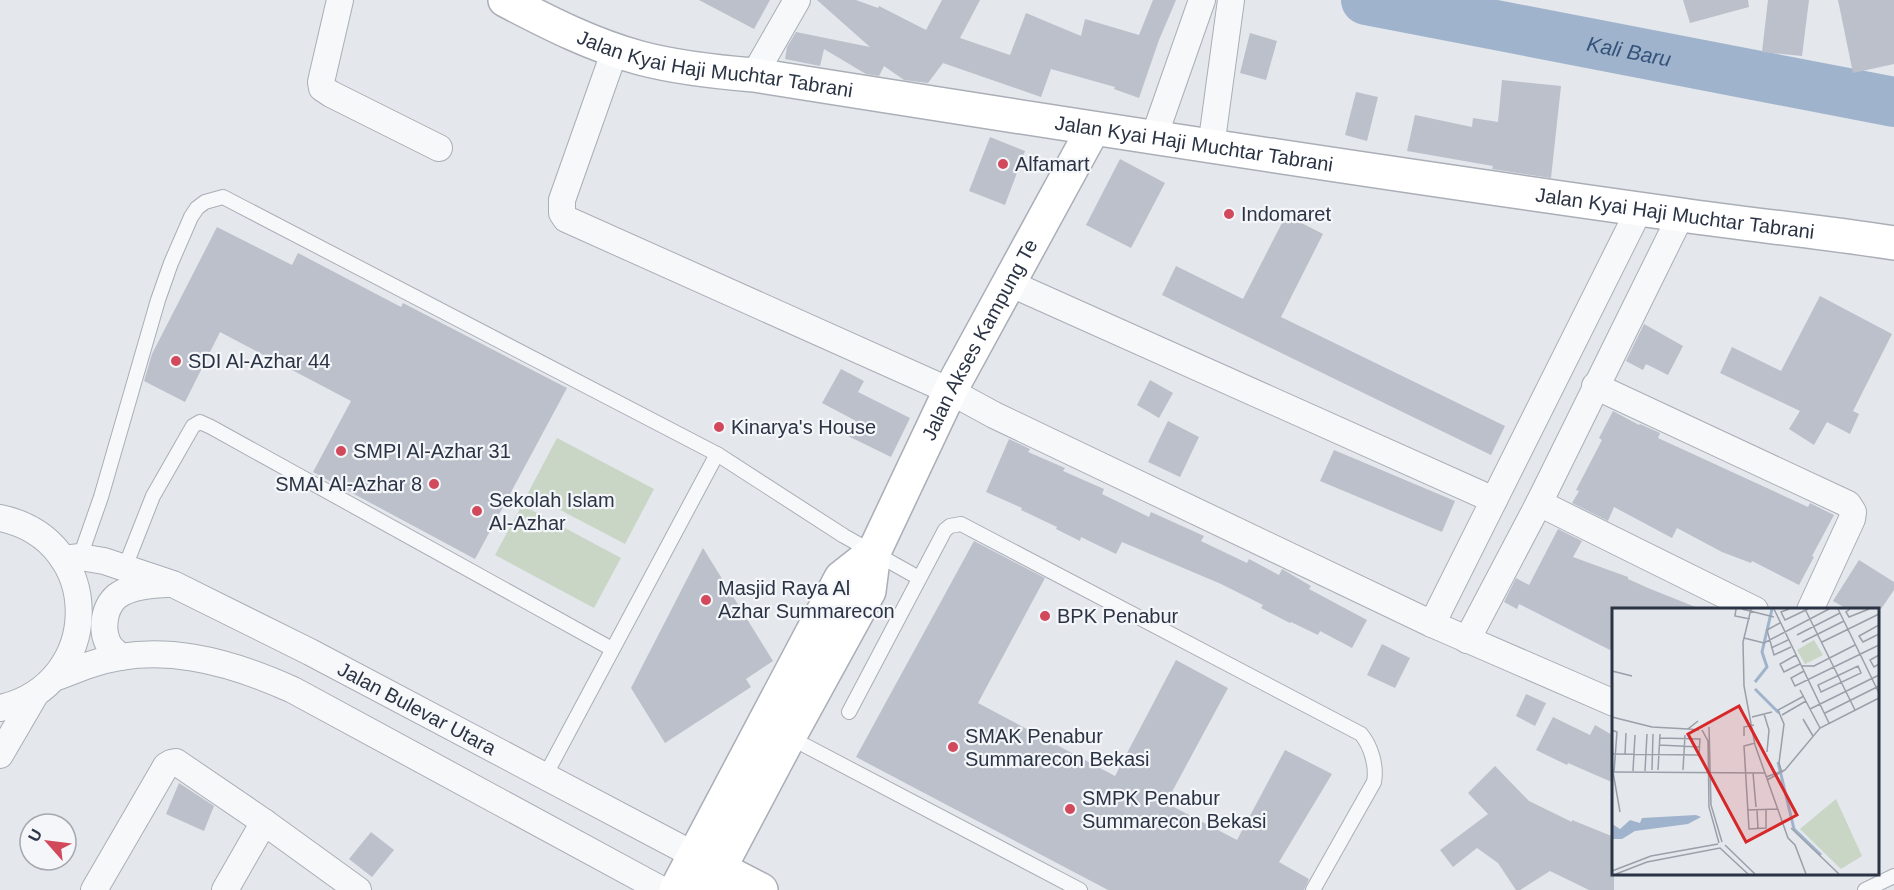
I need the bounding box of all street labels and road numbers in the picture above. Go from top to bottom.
street label: Jalan Kyai Haji Muchtar Tabrani [574,26,854,101]
street label: Jalan Kyai Haji Muchtar Tabrani [1053,111,1335,176]
street label: Jalan Kyai Haji Muchtar Tabrani [1534,183,1816,243]
street label: Jalan Akses Kampung Te [917,235,1042,444]
street label: Jalan Bulevar Utara [334,658,500,760]

